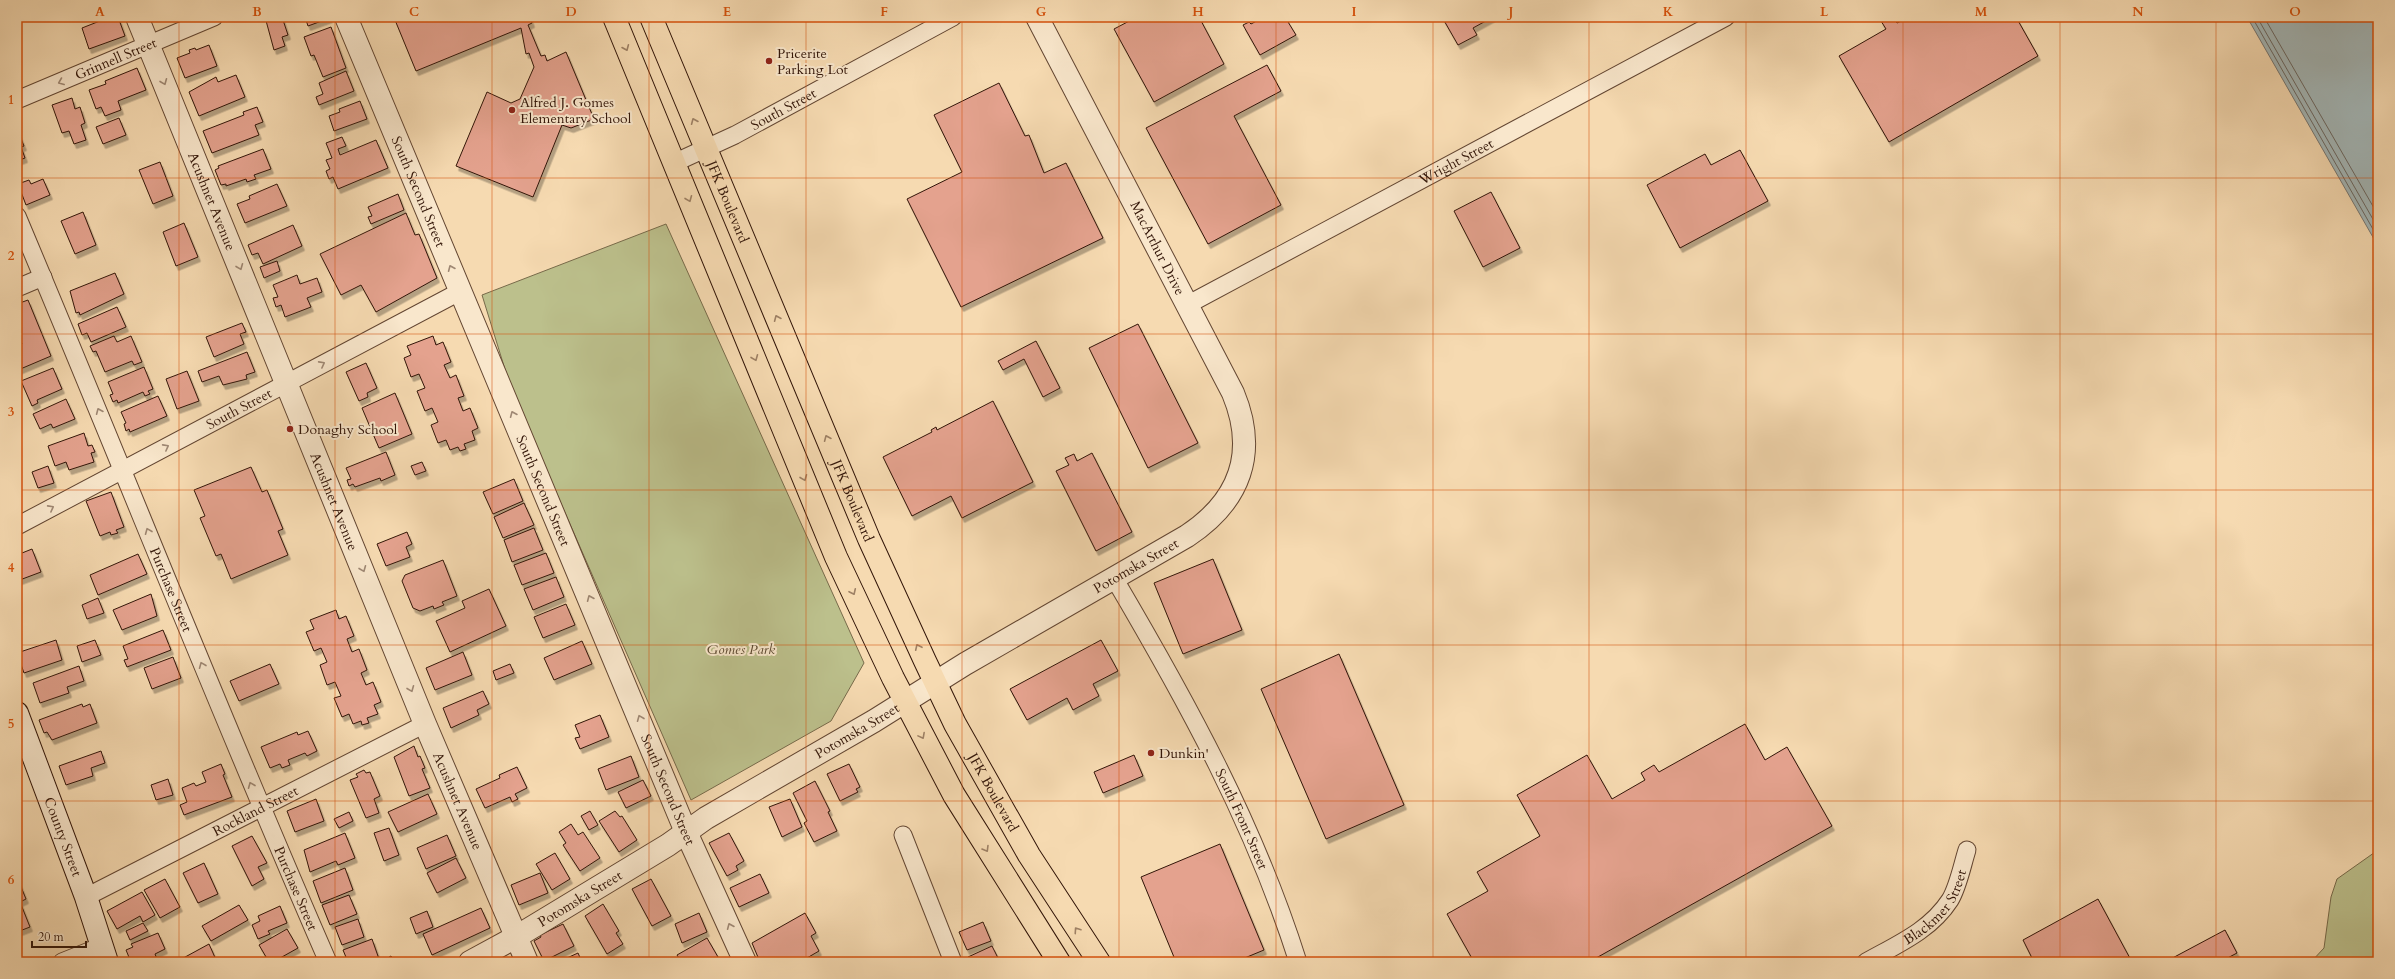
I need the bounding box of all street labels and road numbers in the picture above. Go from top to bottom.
street label: Grinnell Street [72,33,160,85]
street label: South Street [747,84,820,135]
street label: South Second Street [387,133,450,250]
street label: Wright Street [1415,134,1497,190]
street label: Acushnet Avenue [183,150,240,253]
street label: JFK Boulevard [701,156,753,246]
street label: MacArthur Drive [1126,198,1189,299]
street label: South Street [203,384,276,434]
street label: South Second Street [511,432,575,549]
street label: Acushnet Avenue [305,450,362,553]
street label: JFK Boulevard [826,455,878,545]
street label: Potomska Street [1090,534,1182,598]
street label: Purchase Street [145,544,197,635]
street label: Potomska Street [811,698,904,763]
street label: South Second Street [636,731,700,849]
street label: JFK Boulevard [962,748,1023,836]
street label: Acushnet Avenue [428,749,487,853]
street label: South Front Street [1210,766,1273,873]
street label: Rockland Street [209,781,302,841]
street label: County Street [39,794,87,880]
street label: Purchase Street [269,844,322,934]
street label: Potomska Street [534,866,626,932]
street label: Blackmer Street [1900,867,1971,949]

